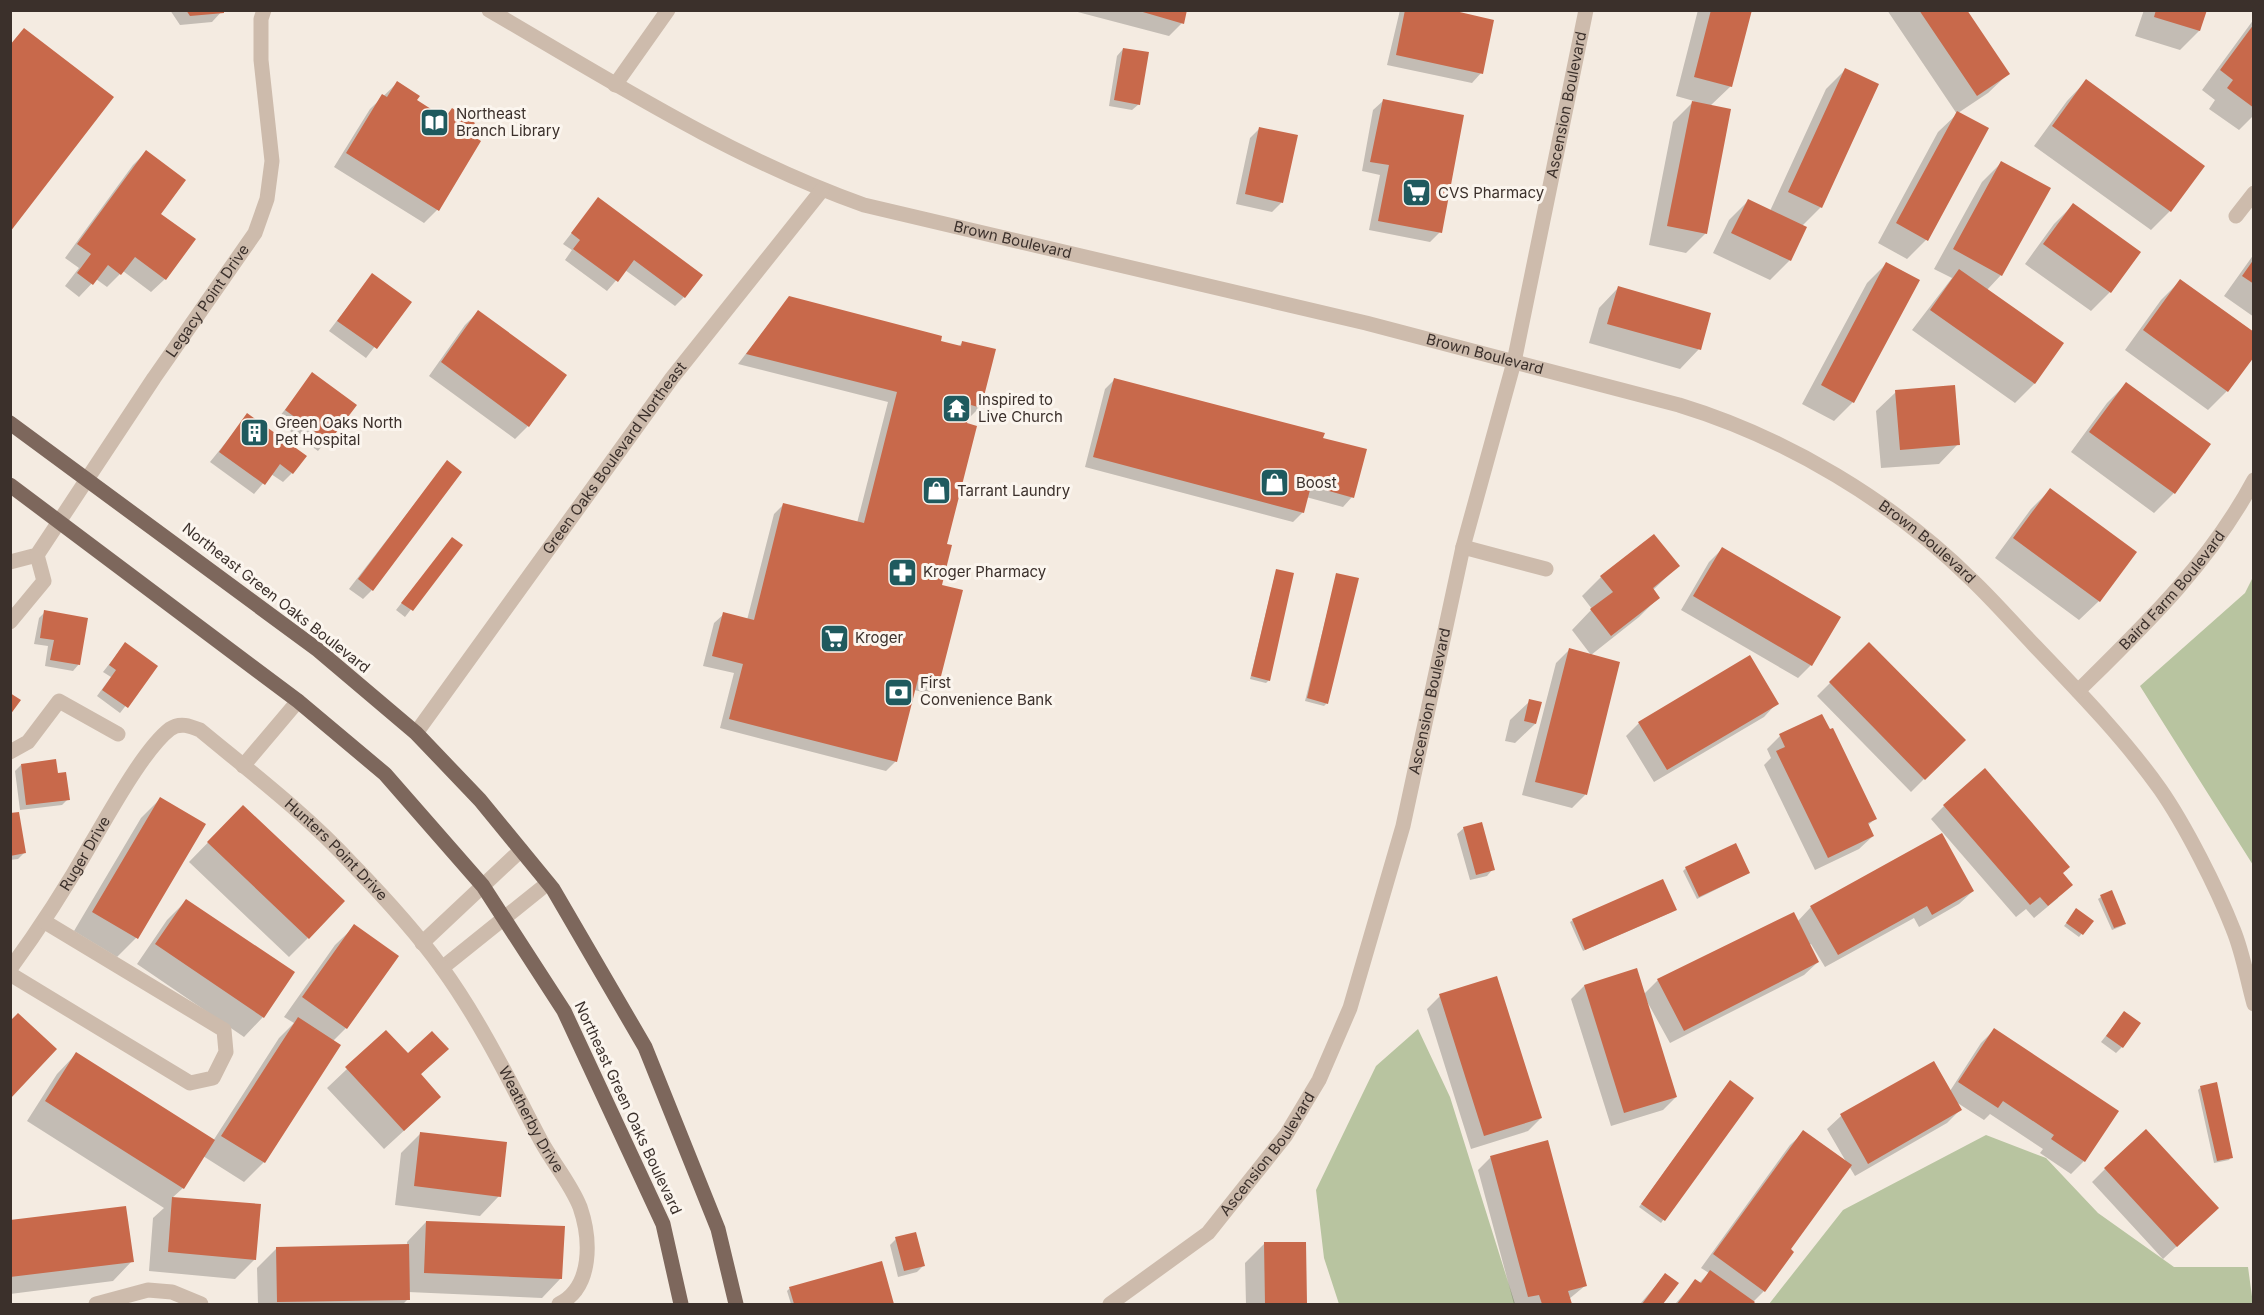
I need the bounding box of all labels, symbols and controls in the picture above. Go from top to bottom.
street label: Ascension Boulevard [1542,30,1590,180]
place label: Northeast Branch Library [456,104,561,140]
library icon: Northeast Branch Library [419,107,451,139]
supermarket icon: CVS Pharmacy [1401,177,1433,209]
place label: CVS Pharmacy [1438,183,1545,202]
street label: Brown Boulevard [952,216,1074,262]
street label: Legacy Point Drive [161,241,253,361]
street label: Brown Boulevard [1424,329,1546,378]
street label: Green Oaks Boulevard Northeast [538,358,690,558]
place label: Inspired to Live Church [978,390,1063,426]
temple icon: Inspired to Live Church [941,393,973,425]
place label: Green Oaks North Pet Hospital [275,413,402,449]
building icon: Green Oaks North Pet Hospital [238,416,270,448]
shop icon: Boost [1259,467,1291,499]
place label: Boost [1296,473,1337,492]
shop icon: Tarrant Laundry [920,475,952,507]
place label: Tarrant Laundry [957,481,1071,500]
street label: Brown Boulevard [1875,496,1980,587]
street label: Northeast Green Oaks Boulevard [179,518,374,677]
street label: Baird Farm Boulevard [2115,527,2229,654]
pharmacy icon: Kroger Pharmacy [886,556,918,588]
place label: Kroger Pharmacy [923,562,1047,581]
supermarket icon: Kroger [818,622,850,654]
street label: Ascension Boulevard [1404,626,1454,776]
place label: Kroger [855,628,903,647]
place label: First Convenience Bank [920,673,1053,709]
bank icon: First Convenience Bank [883,676,915,708]
street label: Hunters Point Drive [281,794,392,905]
street label: Ruger Drive [55,813,114,894]
street label: Northeast Green Oaks Boulevard [571,998,686,1217]
street label: Weatherby Drive [495,1063,568,1176]
street label: Ascension Boulevard [1215,1088,1319,1220]

